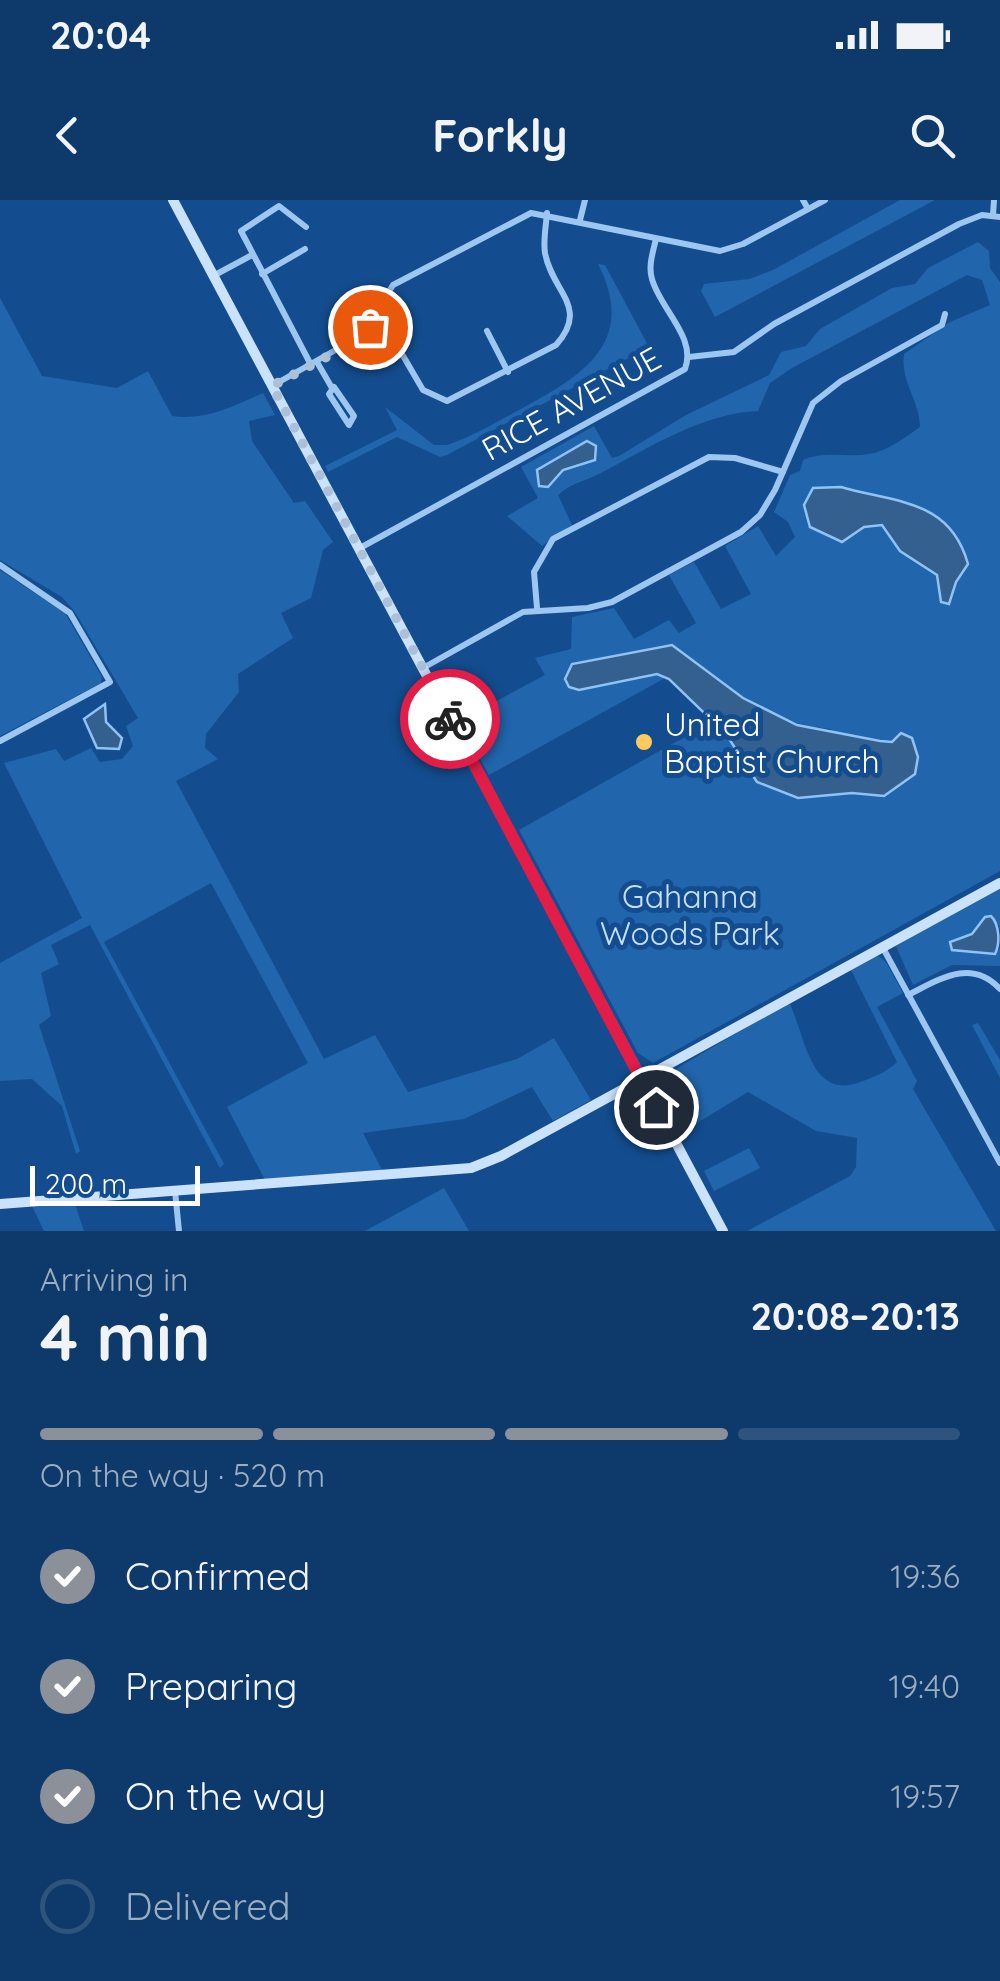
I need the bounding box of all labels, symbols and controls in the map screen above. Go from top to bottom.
text: 20:04 [50,11,151,59]
text: Forkly [432,107,568,163]
icon: back [40,108,95,163]
icon: search [905,108,960,163]
pin [328,285,413,370]
icon: bag [343,300,398,355]
street label: RICE AVENUE [474,337,668,469]
courier [400,669,500,769]
icon: bike [423,692,478,747]
place label: United Baptist Church [664,704,880,781]
marker: United Baptist Church [633,731,655,753]
park label: Gahanna Woods Park [600,876,780,953]
pin [614,1065,699,1150]
icon: home [629,1080,684,1135]
scale bar [30,1161,200,1206]
text: 200 m [45,1166,127,1201]
text: Arriving in [40,1259,189,1299]
text: 20:08–20:13 [750,1292,960,1340]
text: 4 min [40,1296,210,1377]
text: On the way · 520 m [40,1455,325,1495]
icon: check [40,1549,95,1604]
text: Confirmed [125,1552,310,1600]
text: 19:36 [890,1556,960,1596]
icon: check [40,1659,95,1714]
text: Preparing [125,1662,297,1710]
text: 19:40 [888,1666,960,1706]
icon: check [40,1769,95,1824]
text: On the way [125,1772,326,1820]
text: 19:57 [890,1776,960,1816]
text: Delivered [125,1882,291,1930]

